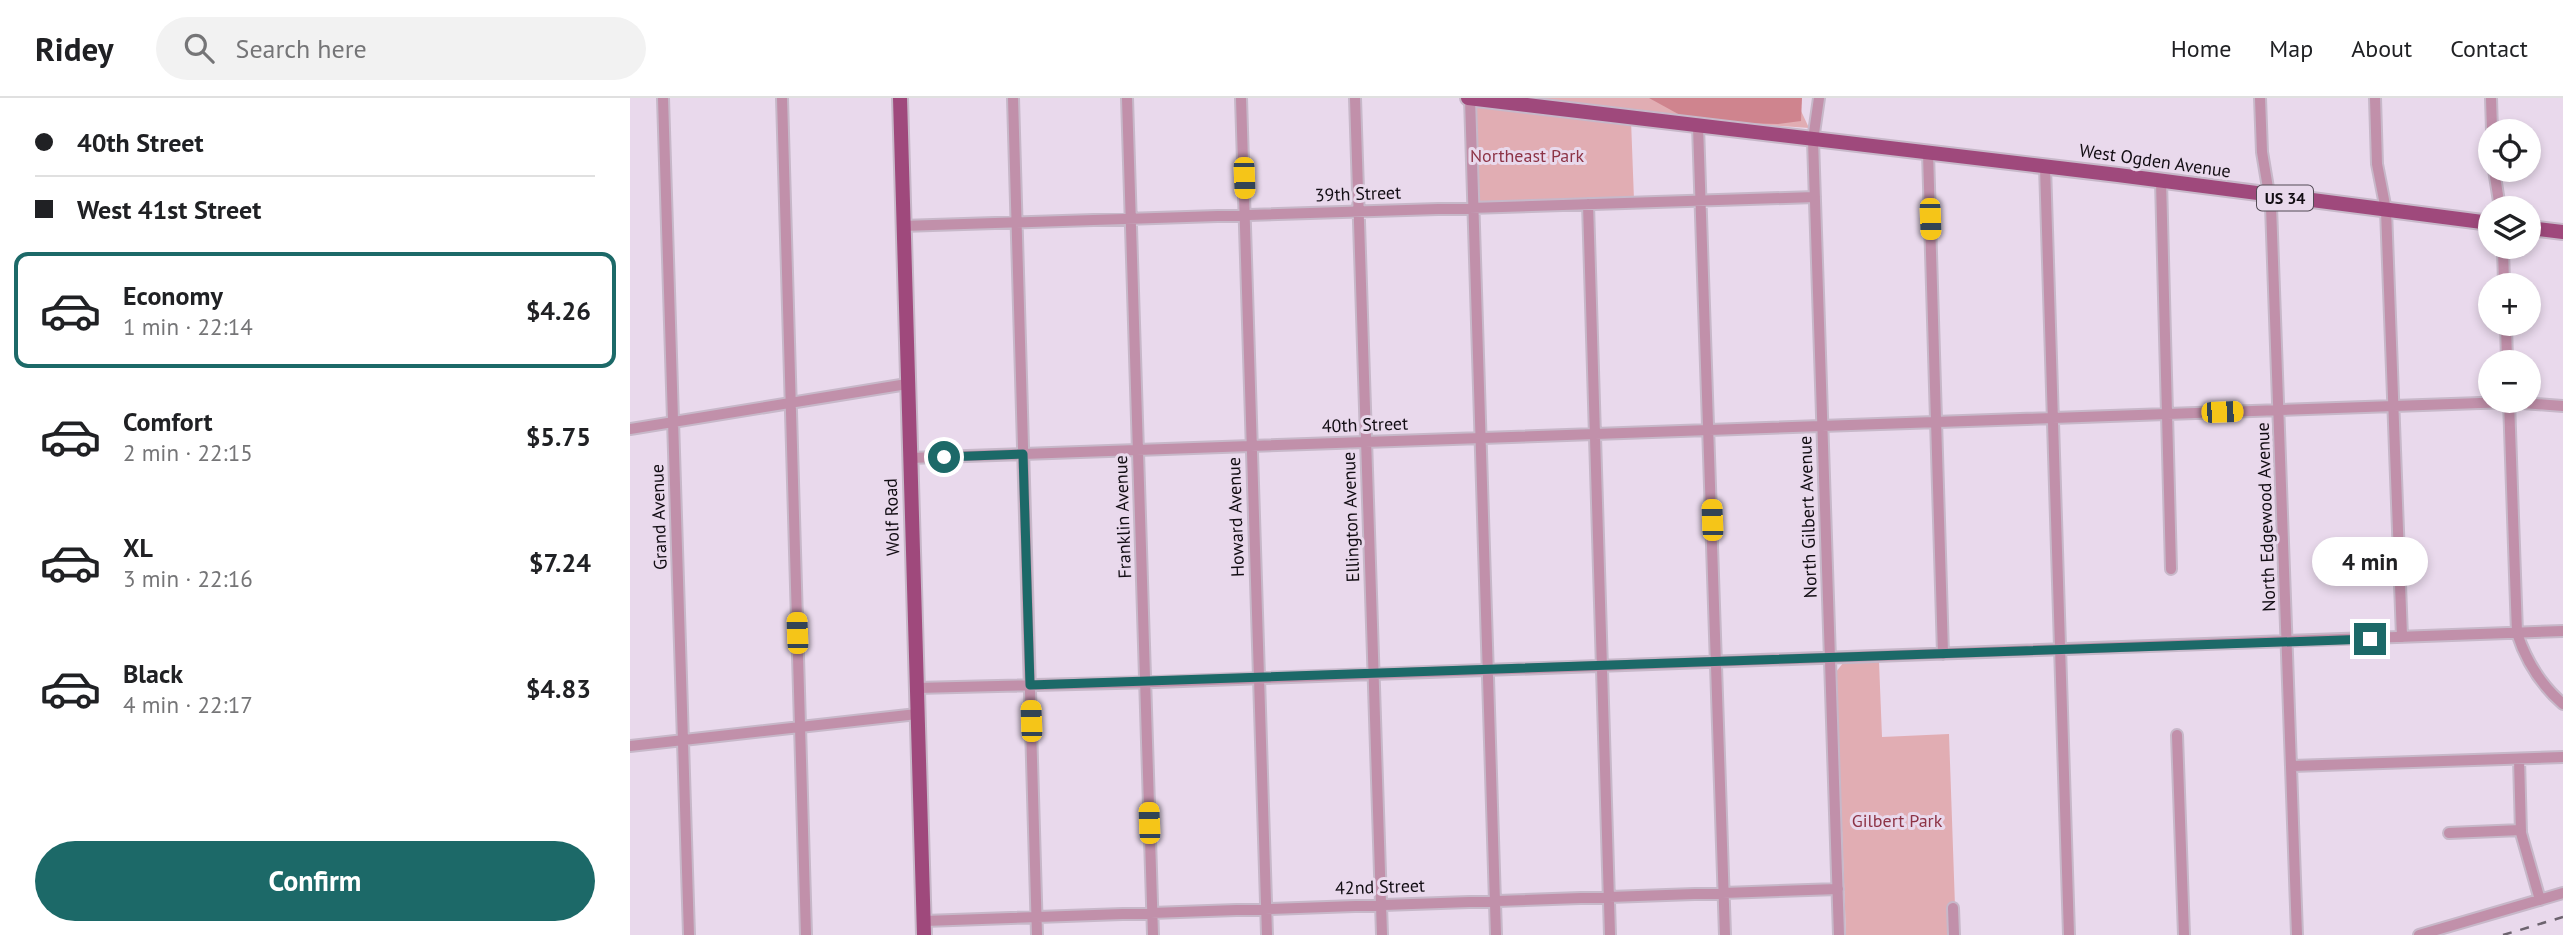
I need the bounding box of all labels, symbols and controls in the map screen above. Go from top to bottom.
search box [156,17,646,80]
text: Ridey [35,27,114,70]
icon: search [180,29,218,67]
text: Search here [236,32,367,65]
text: Home [2171,33,2231,64]
text: Map [2269,33,2313,64]
text: About [2351,33,2412,64]
text: Contact [2450,33,2528,64]
map controls [2478,119,2541,413]
button: locate [2478,119,2541,182]
text: 40th Street [77,126,204,159]
street label: West Ogden Avenue [2078,138,2232,183]
park label: Northeast Park [1470,144,1584,167]
car [1233,157,1256,199]
street label: 39th Street [1314,181,1402,207]
road number: US 34 [2257,186,2313,211]
text: West 41st Street [77,193,261,226]
button: layers [2478,196,2541,259]
car [1919,198,1942,240]
button: + [2478,273,2541,336]
icon: car [39,279,102,342]
text: Economy [123,279,223,312]
text: $4.26 [526,294,591,327]
text: 1 min · 22:14 [123,312,253,341]
button: − [2478,350,2541,413]
car [2201,401,2244,423]
icon: car [39,405,102,468]
text: Comfort [123,405,213,438]
street label: 40th Street [1321,412,1409,438]
text: $5.75 [526,420,591,453]
street label: North Edgewood Avenue [2251,422,2280,612]
street label: North Gilbert Avenue [1793,435,1822,599]
text: 2 min · 22:15 [123,438,253,467]
route start [928,441,960,473]
street label: Ellington Avenue [1337,451,1364,583]
street label: Franklin Avenue [1109,455,1136,579]
street label: Howard Avenue [1222,457,1249,577]
street label: Grand Avenue [645,464,672,570]
street label: Wolf Road [879,478,904,556]
car [1701,499,1724,541]
icon: car [39,531,102,594]
text: XL [123,531,153,564]
callout: 4 min [2312,538,2428,587]
text: $7.24 [529,546,591,579]
text: 4 min [2342,547,2398,576]
text: 3 min · 22:16 [123,564,253,593]
car [786,612,809,654]
route end [2354,623,2386,655]
icon: car [39,657,102,720]
text: Black [123,657,183,690]
text: $4.83 [526,672,591,705]
text: 4 min · 22:17 [123,690,253,719]
car [1020,700,1043,742]
car [1138,802,1161,844]
park label: Gilbert Park [1852,809,1943,832]
button: Confirm [35,841,595,921]
street label: 42nd Street [1335,873,1425,900]

